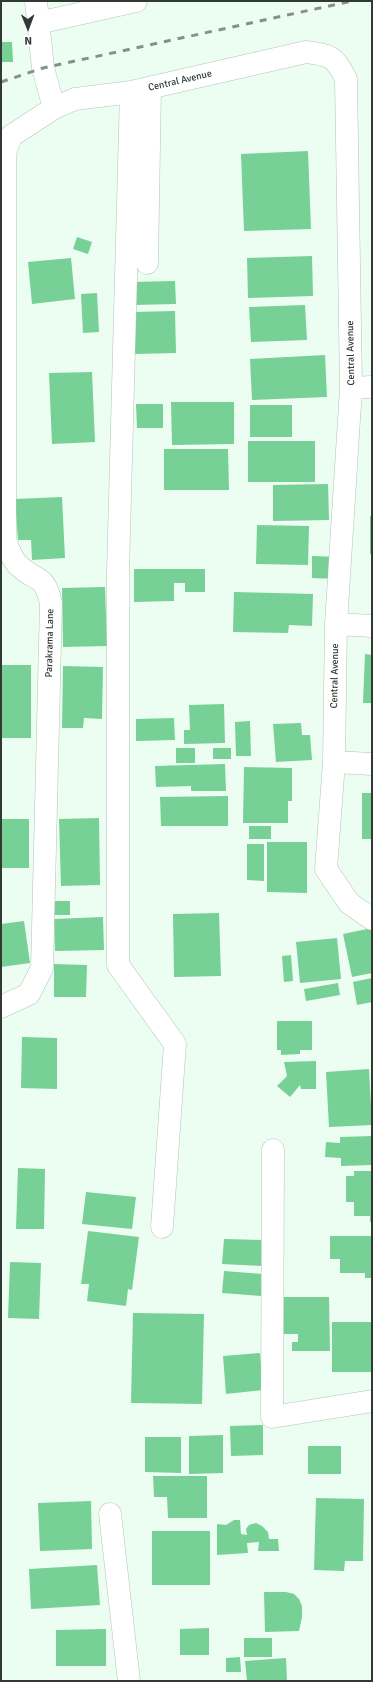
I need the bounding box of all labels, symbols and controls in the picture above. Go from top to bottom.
north arrow [8,8,48,48]
text: N [24,34,32,47]
street label: Central Avenue [147,68,213,94]
street label: Central Avenue [344,320,358,386]
street label: Parakrama Lane [43,609,57,677]
street label: Central Avenue [328,643,342,709]

